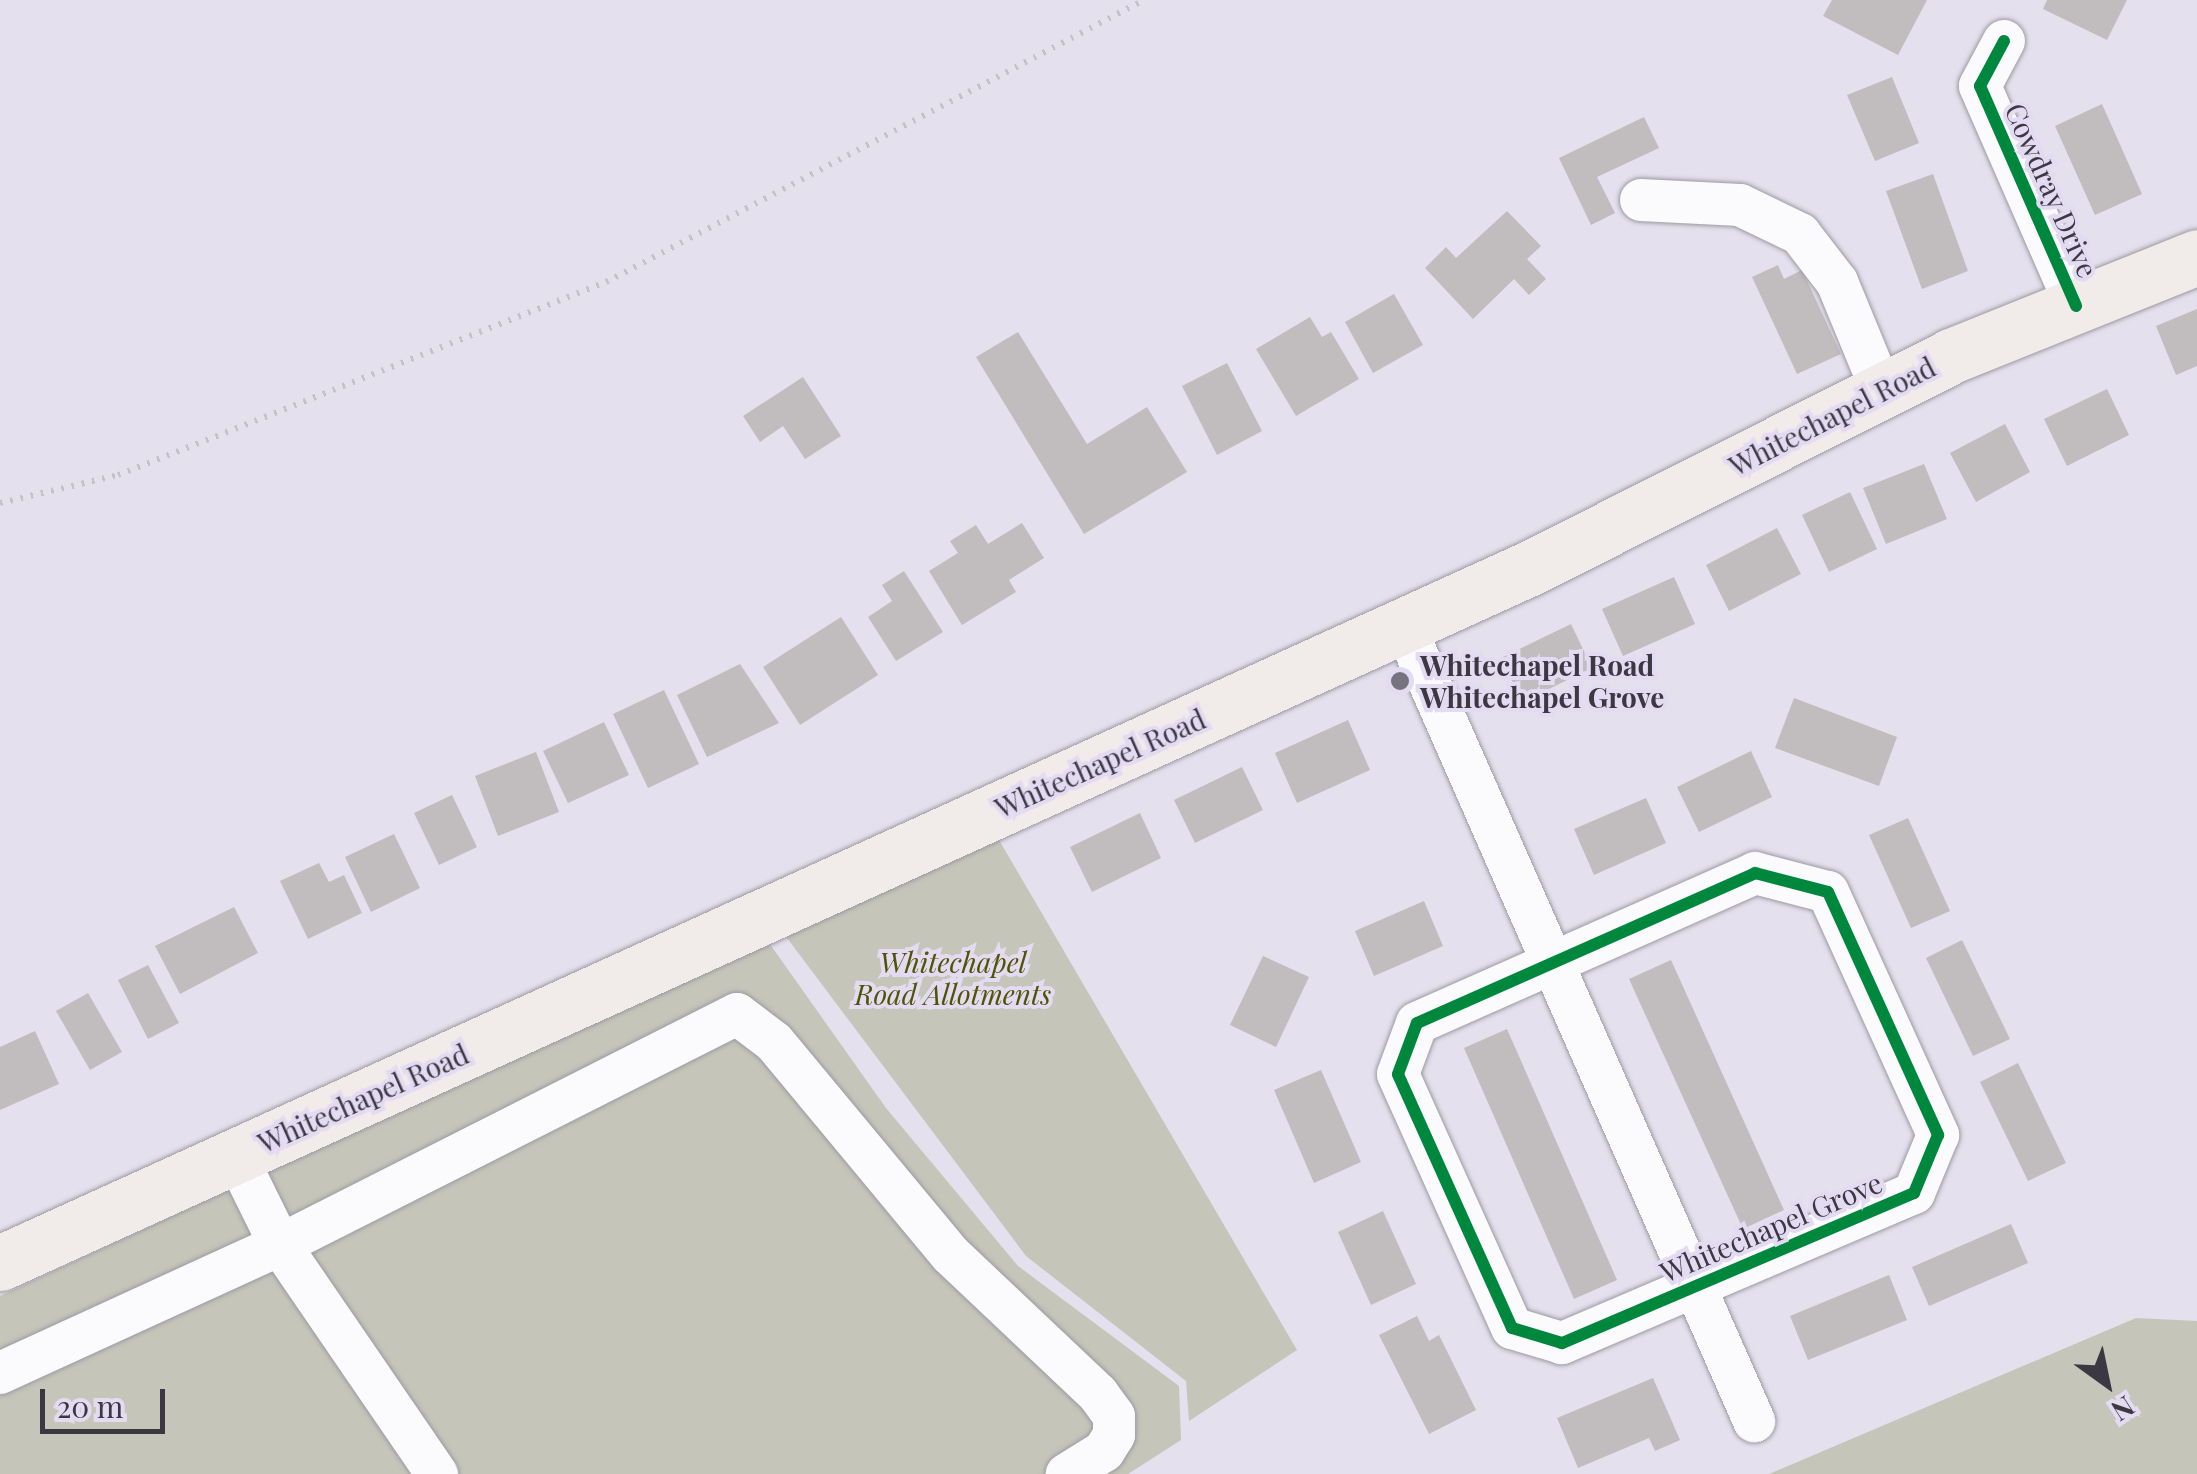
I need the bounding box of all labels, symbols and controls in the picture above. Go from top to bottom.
street label: Cowdray Drive [1998,97,2106,283]
street label: Whitechapel Road [1723,349,1941,483]
place label: Whitechapel Road Whitechapel Grove [1420,648,1664,714]
marker: Whitechapel Road Whitechapel Grove [1389,670,1411,692]
street label: Whitechapel Road [989,701,1211,825]
park label: Whitechapel Road Allotments [855,945,1051,1011]
street label: Whitechapel Road [252,1036,474,1160]
street label: Whitechapel Grove [1655,1165,1887,1289]
north arrow [2057,1334,2157,1434]
scale bar [45,1369,170,1431]
text: 20 m [57,1386,123,1426]
text: N [2105,1389,2142,1431]

